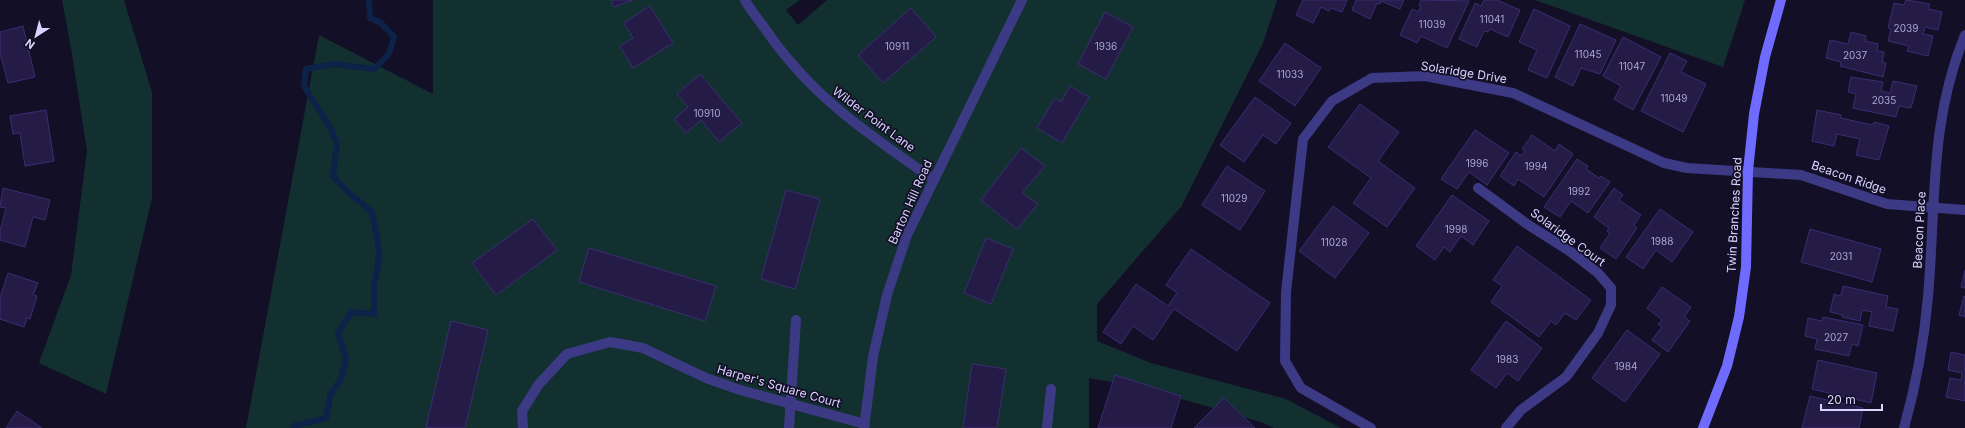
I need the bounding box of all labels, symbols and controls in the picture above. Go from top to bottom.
house number: 11041 [1480,13,1504,25]
north arrow [16,16,56,56]
house number: 11039 [1419,18,1445,30]
house number: 2039 [1894,22,1918,34]
text: N [23,36,38,52]
house number: 10911 [885,40,909,52]
house number: 1936 [1095,40,1117,52]
house number: 11045 [1575,48,1601,60]
house number: 2037 [1843,49,1867,61]
street label: Solaridge Drive [1420,58,1508,86]
house number: 11047 [1619,60,1646,72]
house number: 11033 [1277,68,1303,80]
street label: Wilder Point Lane [830,83,918,155]
house number: 11049 [1660,92,1688,104]
house number: 2035 [1872,94,1896,106]
house number: 10910 [694,107,720,119]
house number: 1996 [1466,157,1488,169]
street label: Twin Branches Road [1723,157,1745,273]
street label: Beacon Ridge [1809,157,1889,197]
street label: Barton Hill Road [885,158,935,246]
house number: 1994 [1525,160,1547,172]
house number: 1992 [1568,185,1590,197]
street label: Beacon Place [1909,191,1929,269]
house number: 11029 [1221,192,1247,204]
street label: Solaridge Court [1528,205,1608,269]
house number: 1998 [1445,223,1467,235]
house number: 1988 [1651,235,1673,247]
house number: 11028 [1321,236,1347,248]
house number: 2031 [1830,250,1852,262]
house number: 2027 [1824,331,1848,343]
house number: 1983 [1496,353,1518,365]
house number: 1984 [1615,360,1637,372]
street label: Harper's Square Court [716,361,843,411]
scale bar [1821,386,1882,412]
text: 20 m [1827,392,1856,407]

